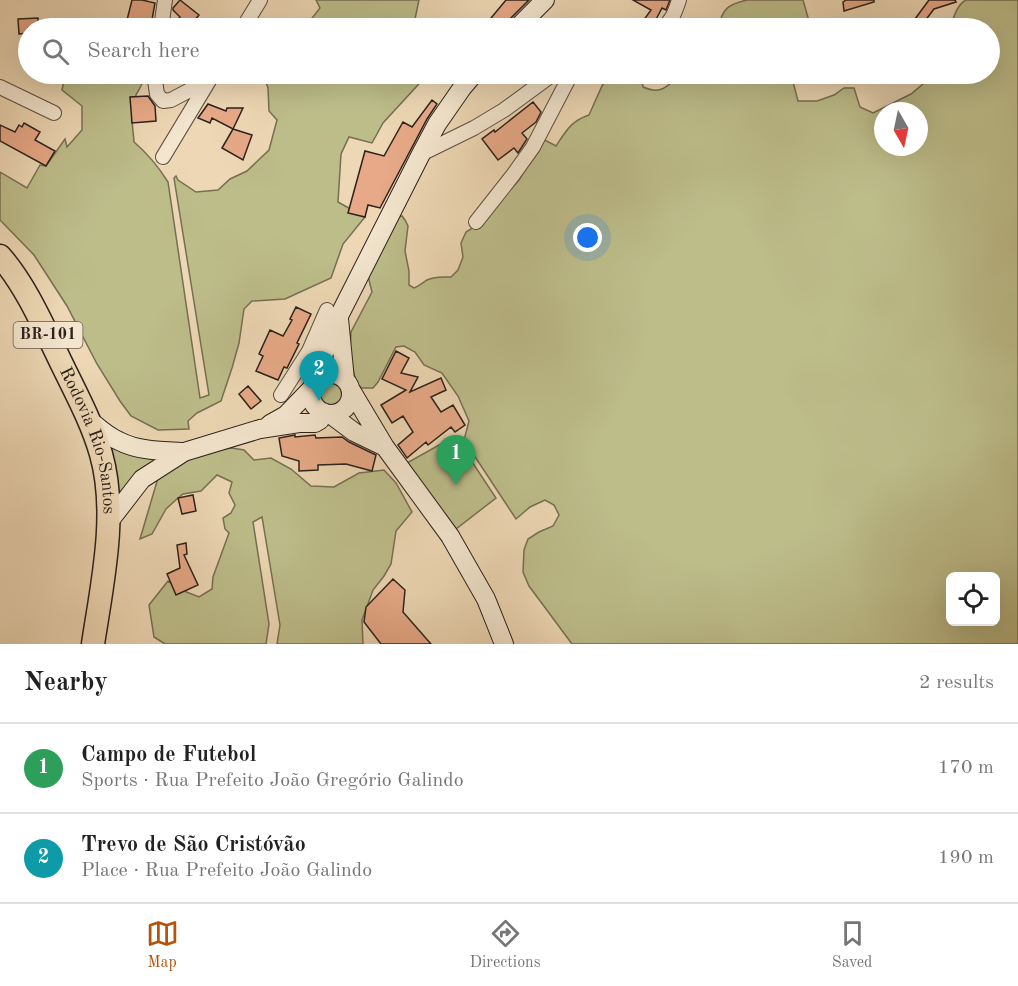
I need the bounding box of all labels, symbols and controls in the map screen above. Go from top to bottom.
search box [18,18,1000,84]
icon: search [39,35,72,68]
text: Search here [87,40,200,62]
north arrow [874,102,928,156]
your location [573,223,602,252]
road number: BR-101 [14,322,82,348]
pin: 2 [300,352,338,401]
street label: Rodovia Rio-Santos [56,364,118,515]
pin: 1 [436,436,476,485]
map controls [946,572,1000,626]
button: locate [946,572,1000,626]
text: Nearby [24,670,108,696]
text: 2 results [919,673,994,693]
text: Campo de Futebol [81,744,257,766]
text: 1 [38,758,49,778]
text: 170 m [938,758,994,778]
text: Sports · Rua Prefeito João Gregório Galindo [81,771,464,791]
text: Trevo de São Cristóvão [81,834,306,856]
text: 2 [38,848,49,868]
text: 190 m [938,848,994,868]
text: Place · Rua Prefeito João Galindo [81,861,372,881]
tab: Map [146,917,179,973]
tab: Directions [470,917,541,973]
tab: Saved [832,917,872,973]

